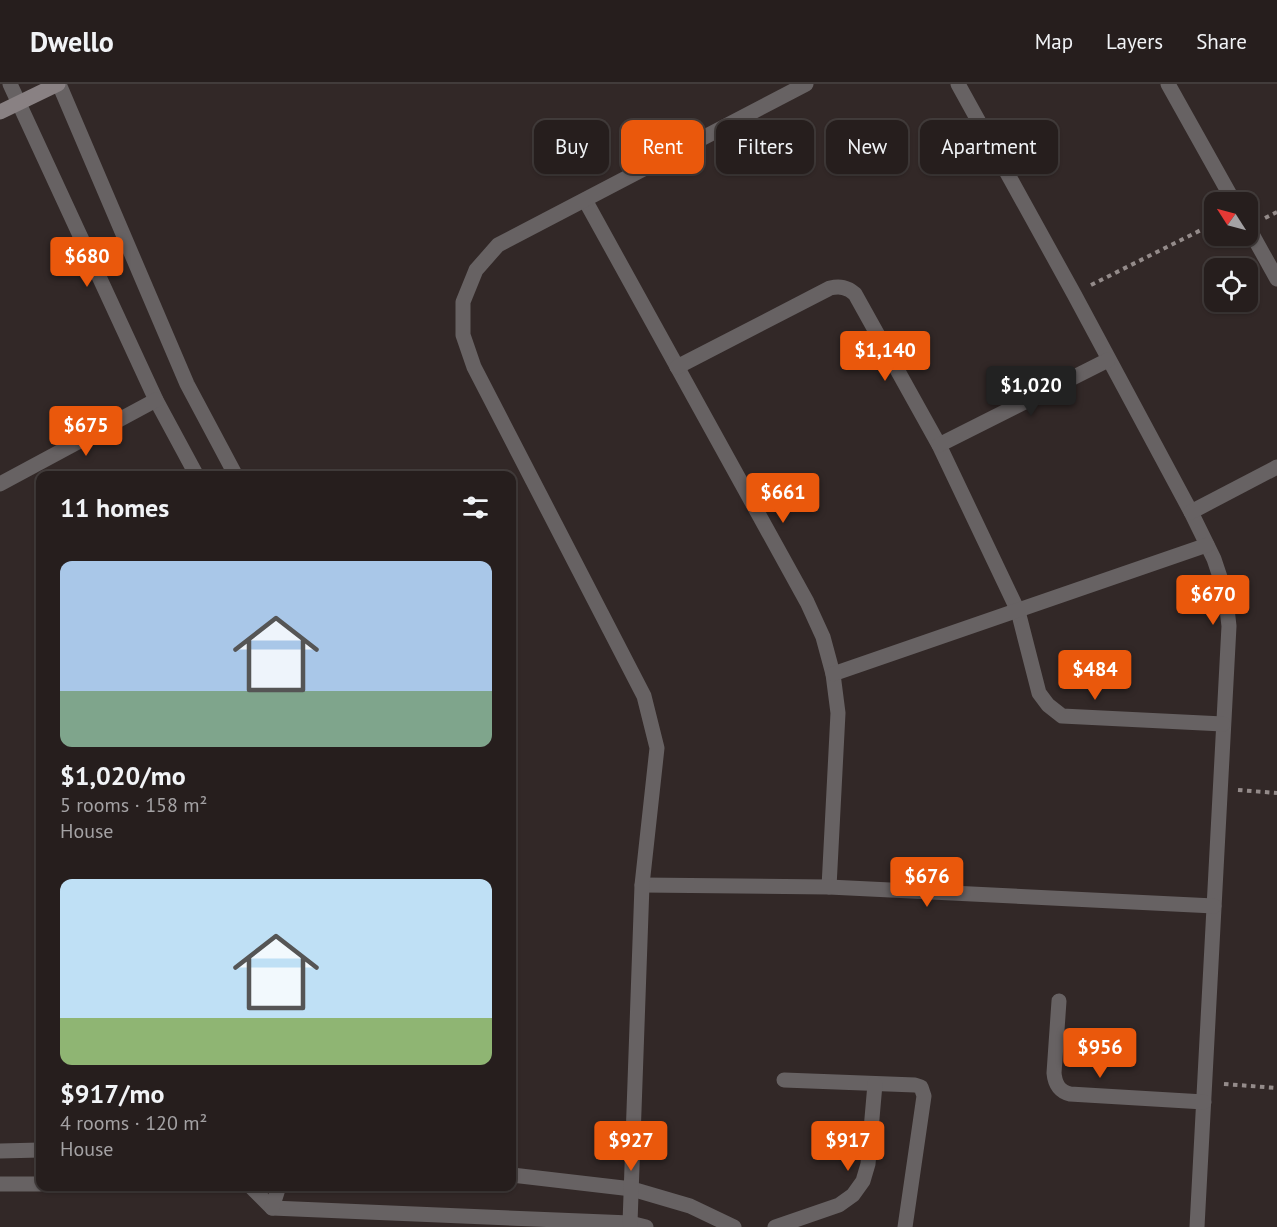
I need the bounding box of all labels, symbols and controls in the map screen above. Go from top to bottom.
text: Dwello [30,23,114,60]
text: Map [1035,28,1073,55]
text: Layers [1106,28,1163,55]
text: Share [1196,28,1247,55]
chip: Buy [534,120,609,174]
chip: Rent [621,120,704,174]
chip: Filters [716,120,814,174]
chip: New [826,120,908,174]
chip: Apartment [920,120,1058,174]
north arrow [1204,192,1258,246]
map controls [1204,192,1258,312]
pin: $680 [51,237,123,288]
text: $680 [64,243,110,269]
button: locate [1204,258,1258,312]
pin: $1,140 [836,331,934,382]
text: $1,140 [854,337,916,363]
pin: $1,020 [982,366,1080,417]
text: $1,020 [1000,372,1062,398]
pin: $675 [50,406,122,457]
text: $675 [63,412,109,438]
pin: $661 [747,473,819,524]
text: $661 [760,479,806,505]
text: 11 homes [60,491,169,524]
icon: filters [459,491,492,524]
pin: $670 [1177,575,1249,626]
text: $670 [1190,581,1236,607]
icon: home [222,600,330,708]
pin: $484 [1059,650,1131,701]
text: $484 [1072,656,1118,682]
text: $1,020/mo [60,759,186,792]
text: 5 rooms · 158 m² [60,792,207,818]
text: House [60,818,114,844]
pin: $676 [891,857,963,908]
text: $676 [904,863,950,889]
icon: home [222,918,330,1026]
pin: $956 [1064,1028,1136,1079]
text: $956 [1077,1034,1123,1060]
text: $917/mo [60,1077,164,1110]
text: 4 rooms · 120 m² [60,1110,207,1136]
pin: $927 [595,1121,667,1172]
pin: $917 [812,1121,884,1172]
text: $927 [608,1127,654,1153]
text: $917 [825,1127,871,1153]
text: House [60,1136,114,1162]

